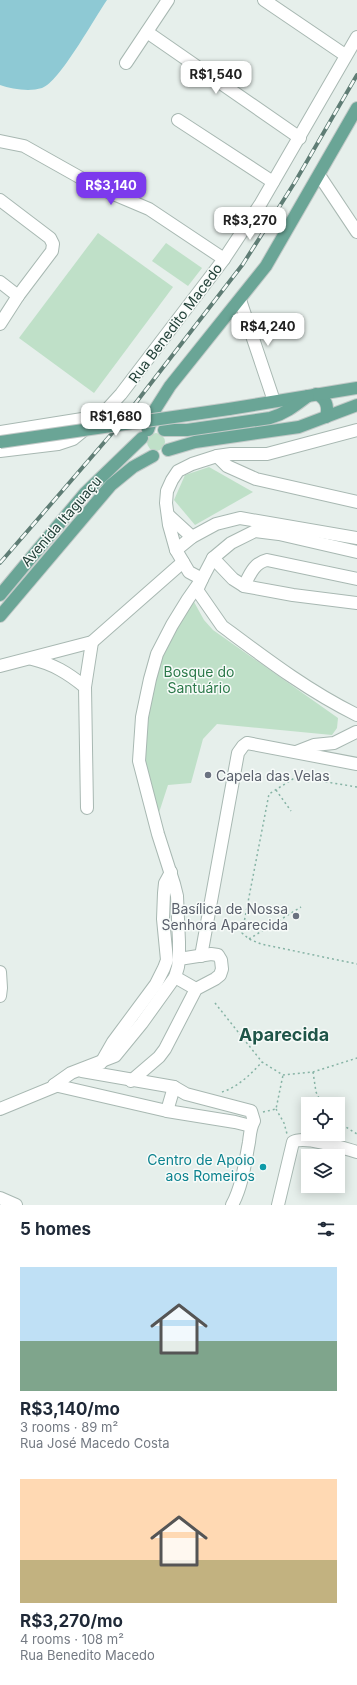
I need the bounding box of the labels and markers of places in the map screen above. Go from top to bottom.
pin: R$1,540 [179,61,253,95]
pin: R$3,140 [74,172,148,206]
pin: R$3,270 [213,207,287,241]
pin: R$4,240 [231,313,305,347]
pin: R$1,680 [79,403,153,437]
place label: Capela das Velas [216,767,330,784]
marker: Capela das Velas [203,770,213,780]
place label: Basílica de Nossa Senhora Aparecida [162,900,288,933]
marker: Basílica de Nossa Senhora Aparecida [291,911,301,921]
place label: Centro de Apoio aos Romeiros [147,1151,255,1184]
marker: Centro de Apoio aos Romeiros [258,1162,268,1172]

